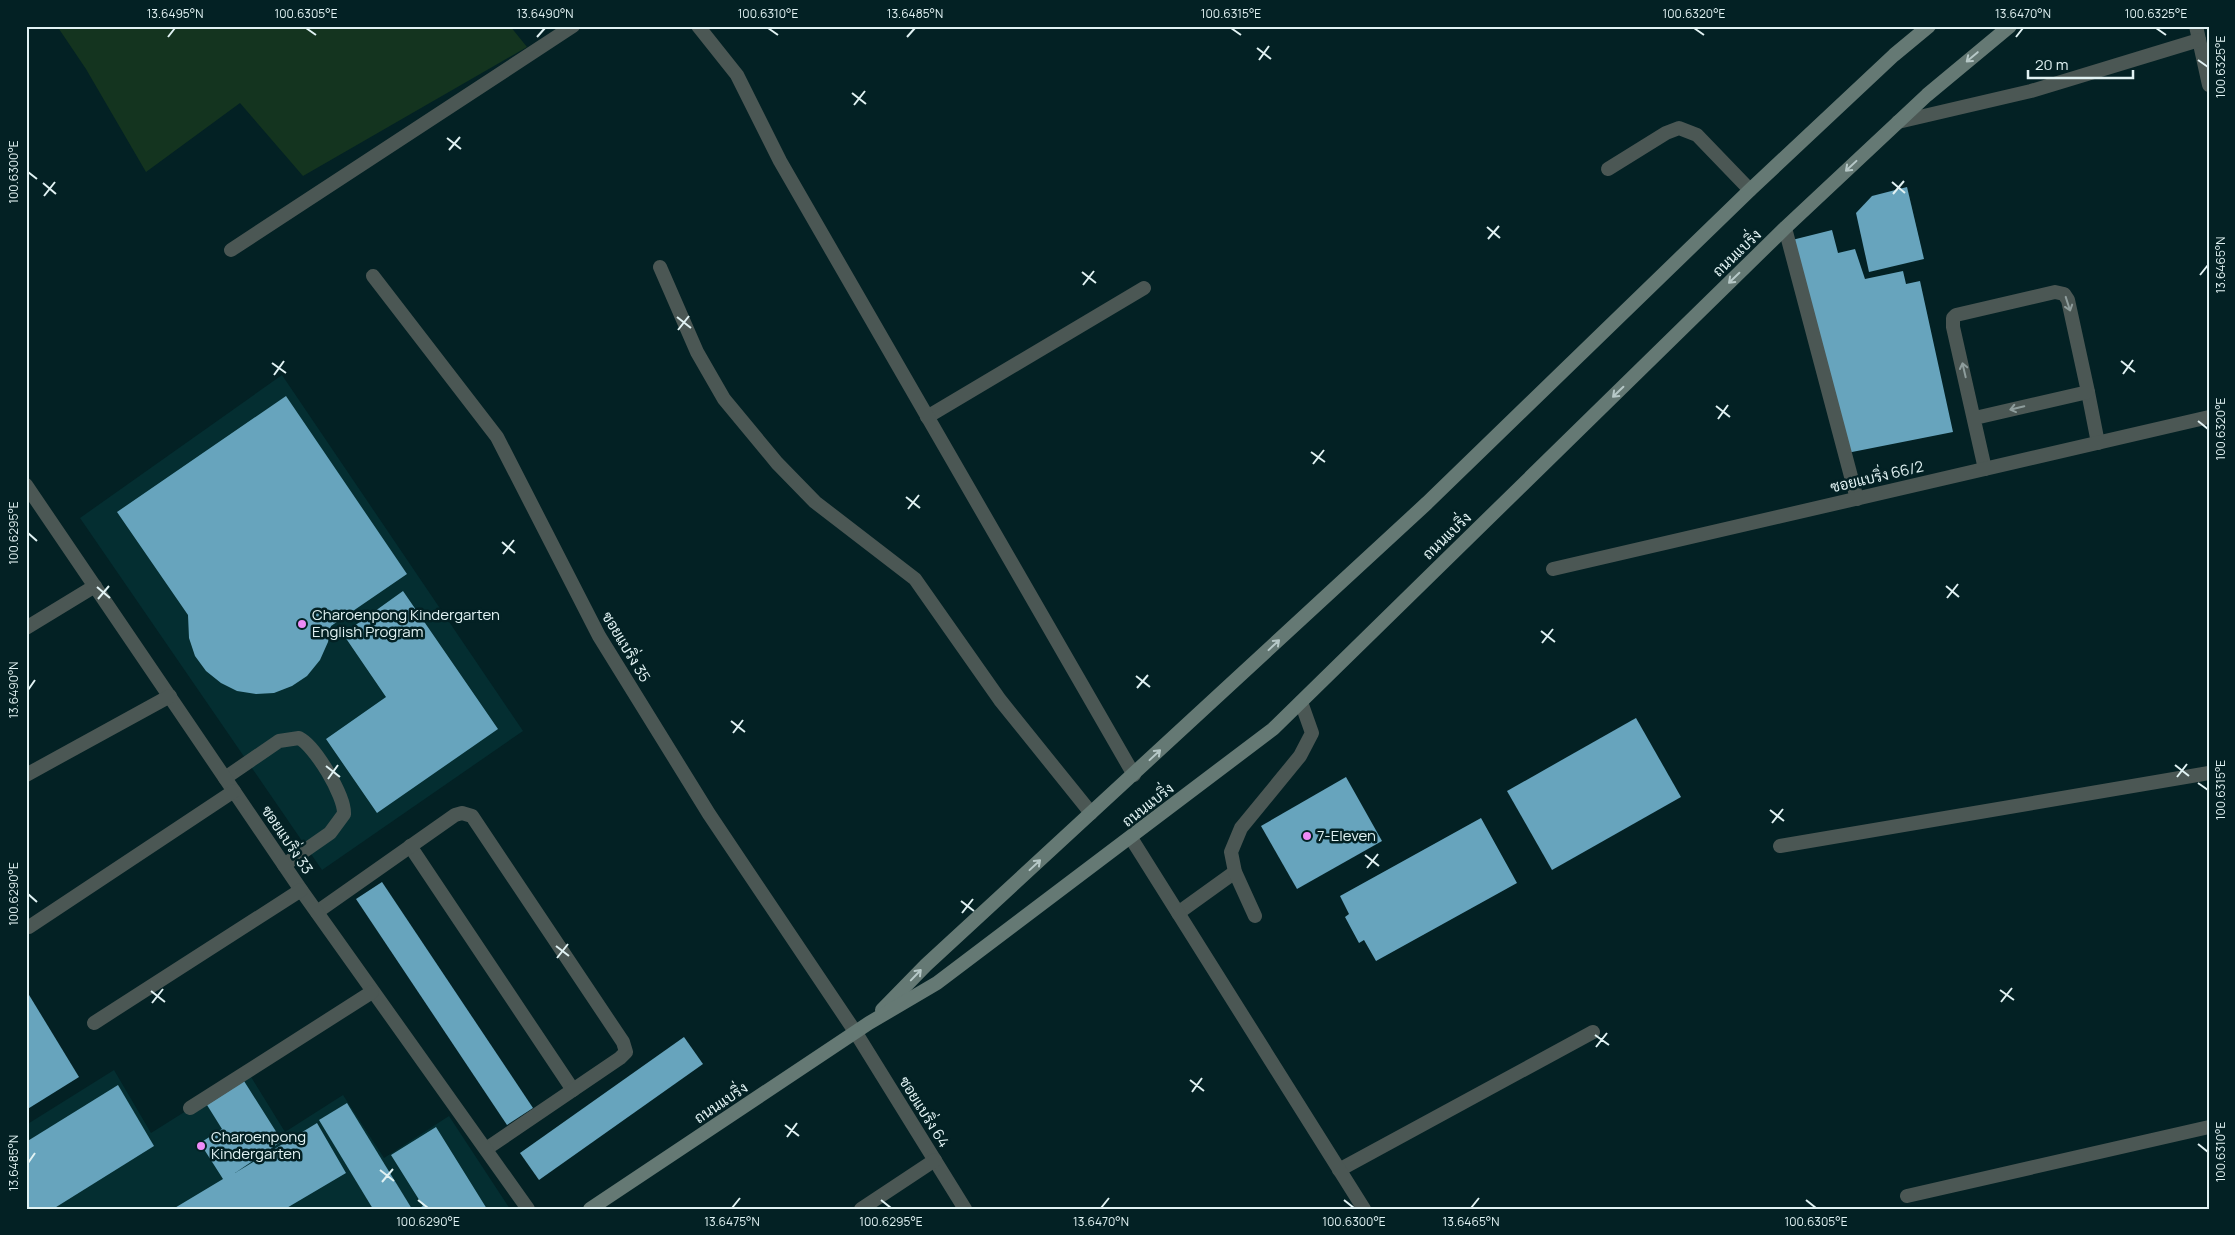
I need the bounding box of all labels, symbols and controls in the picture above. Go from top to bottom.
text: 13.6495°N [147,5,203,22]
text: 100.6305°E [275,5,338,22]
text: 13.6490°N [516,5,574,22]
text: 100.6310°E [738,5,799,22]
text: 13.6485°N [887,5,943,22]
text: 100.6315°E [1201,5,1261,22]
text: 100.6320°E [1663,5,1726,22]
text: 13.6470°N [1995,5,2051,22]
text: 100.6325°E [2125,5,2187,22]
text: 100.6325°E [2212,36,2229,98]
scale bar [2028,48,2132,80]
one-way arrow [1966,52,1979,63]
text: 20 m [2035,54,2068,75]
text: 100.6300°E [5,140,22,204]
one-way arrow [1845,160,1858,172]
street label: ถนนแบริ่ง [1705,222,1766,281]
text: 13.6465°N [2212,237,2229,293]
one-way arrow [1728,272,1740,284]
one-way arrow [2064,296,2074,312]
one-way arrow [1959,363,1968,379]
one-way arrow [1611,386,1624,398]
text: 100.6320°E [2212,397,2229,460]
one-way arrow [2009,404,2025,413]
street label: ซอยแบริ่ง 66/2 [1827,452,1926,497]
text: 100.6295°E [5,501,22,565]
street label: ถนนแบริ่ง [1415,505,1476,564]
place label: Charoenpong Kindergarten English Program [312,604,500,642]
street label: ซอยแบริ่ง 35 [597,606,659,686]
marker: Charoenpong Kindergarten English Program [296,618,308,630]
one-way arrow [1267,639,1280,651]
text: 13.6490°N [5,661,22,719]
one-way arrow [1148,749,1161,761]
text: 100.6315°E [2212,760,2229,820]
street label: ถนนแบริ่ง [1115,775,1178,831]
street label: ซอยแบริ่ง 33 [257,799,321,878]
place label: 7-Eleven [1317,825,1376,846]
marker: 7-Eleven [1301,830,1313,842]
one-way arrow [1028,859,1041,871]
text: 100.6290°E [5,862,22,926]
one-way arrow [909,970,921,982]
street label: ซอยแบริ่ง 64 [894,1070,957,1151]
street label: ถนนแบริ่ง [688,1074,752,1128]
text: 100.6310°E [2212,1121,2229,1182]
place label: Charoenpong Kindergarten [211,1126,306,1164]
text: 13.6485°N [5,1135,22,1191]
marker: Charoenpong Kindergarten [195,1140,207,1152]
text: 100.6290°E [396,1213,460,1230]
text: 13.6475°N [704,1213,760,1230]
text: 100.6295°E [859,1213,923,1230]
text: 13.6470°N [1073,1213,1129,1230]
text: 100.6300°E [1322,1213,1386,1230]
text: 13.6465°N [1443,1213,1499,1230]
text: 100.6305°E [1785,1213,1848,1230]

